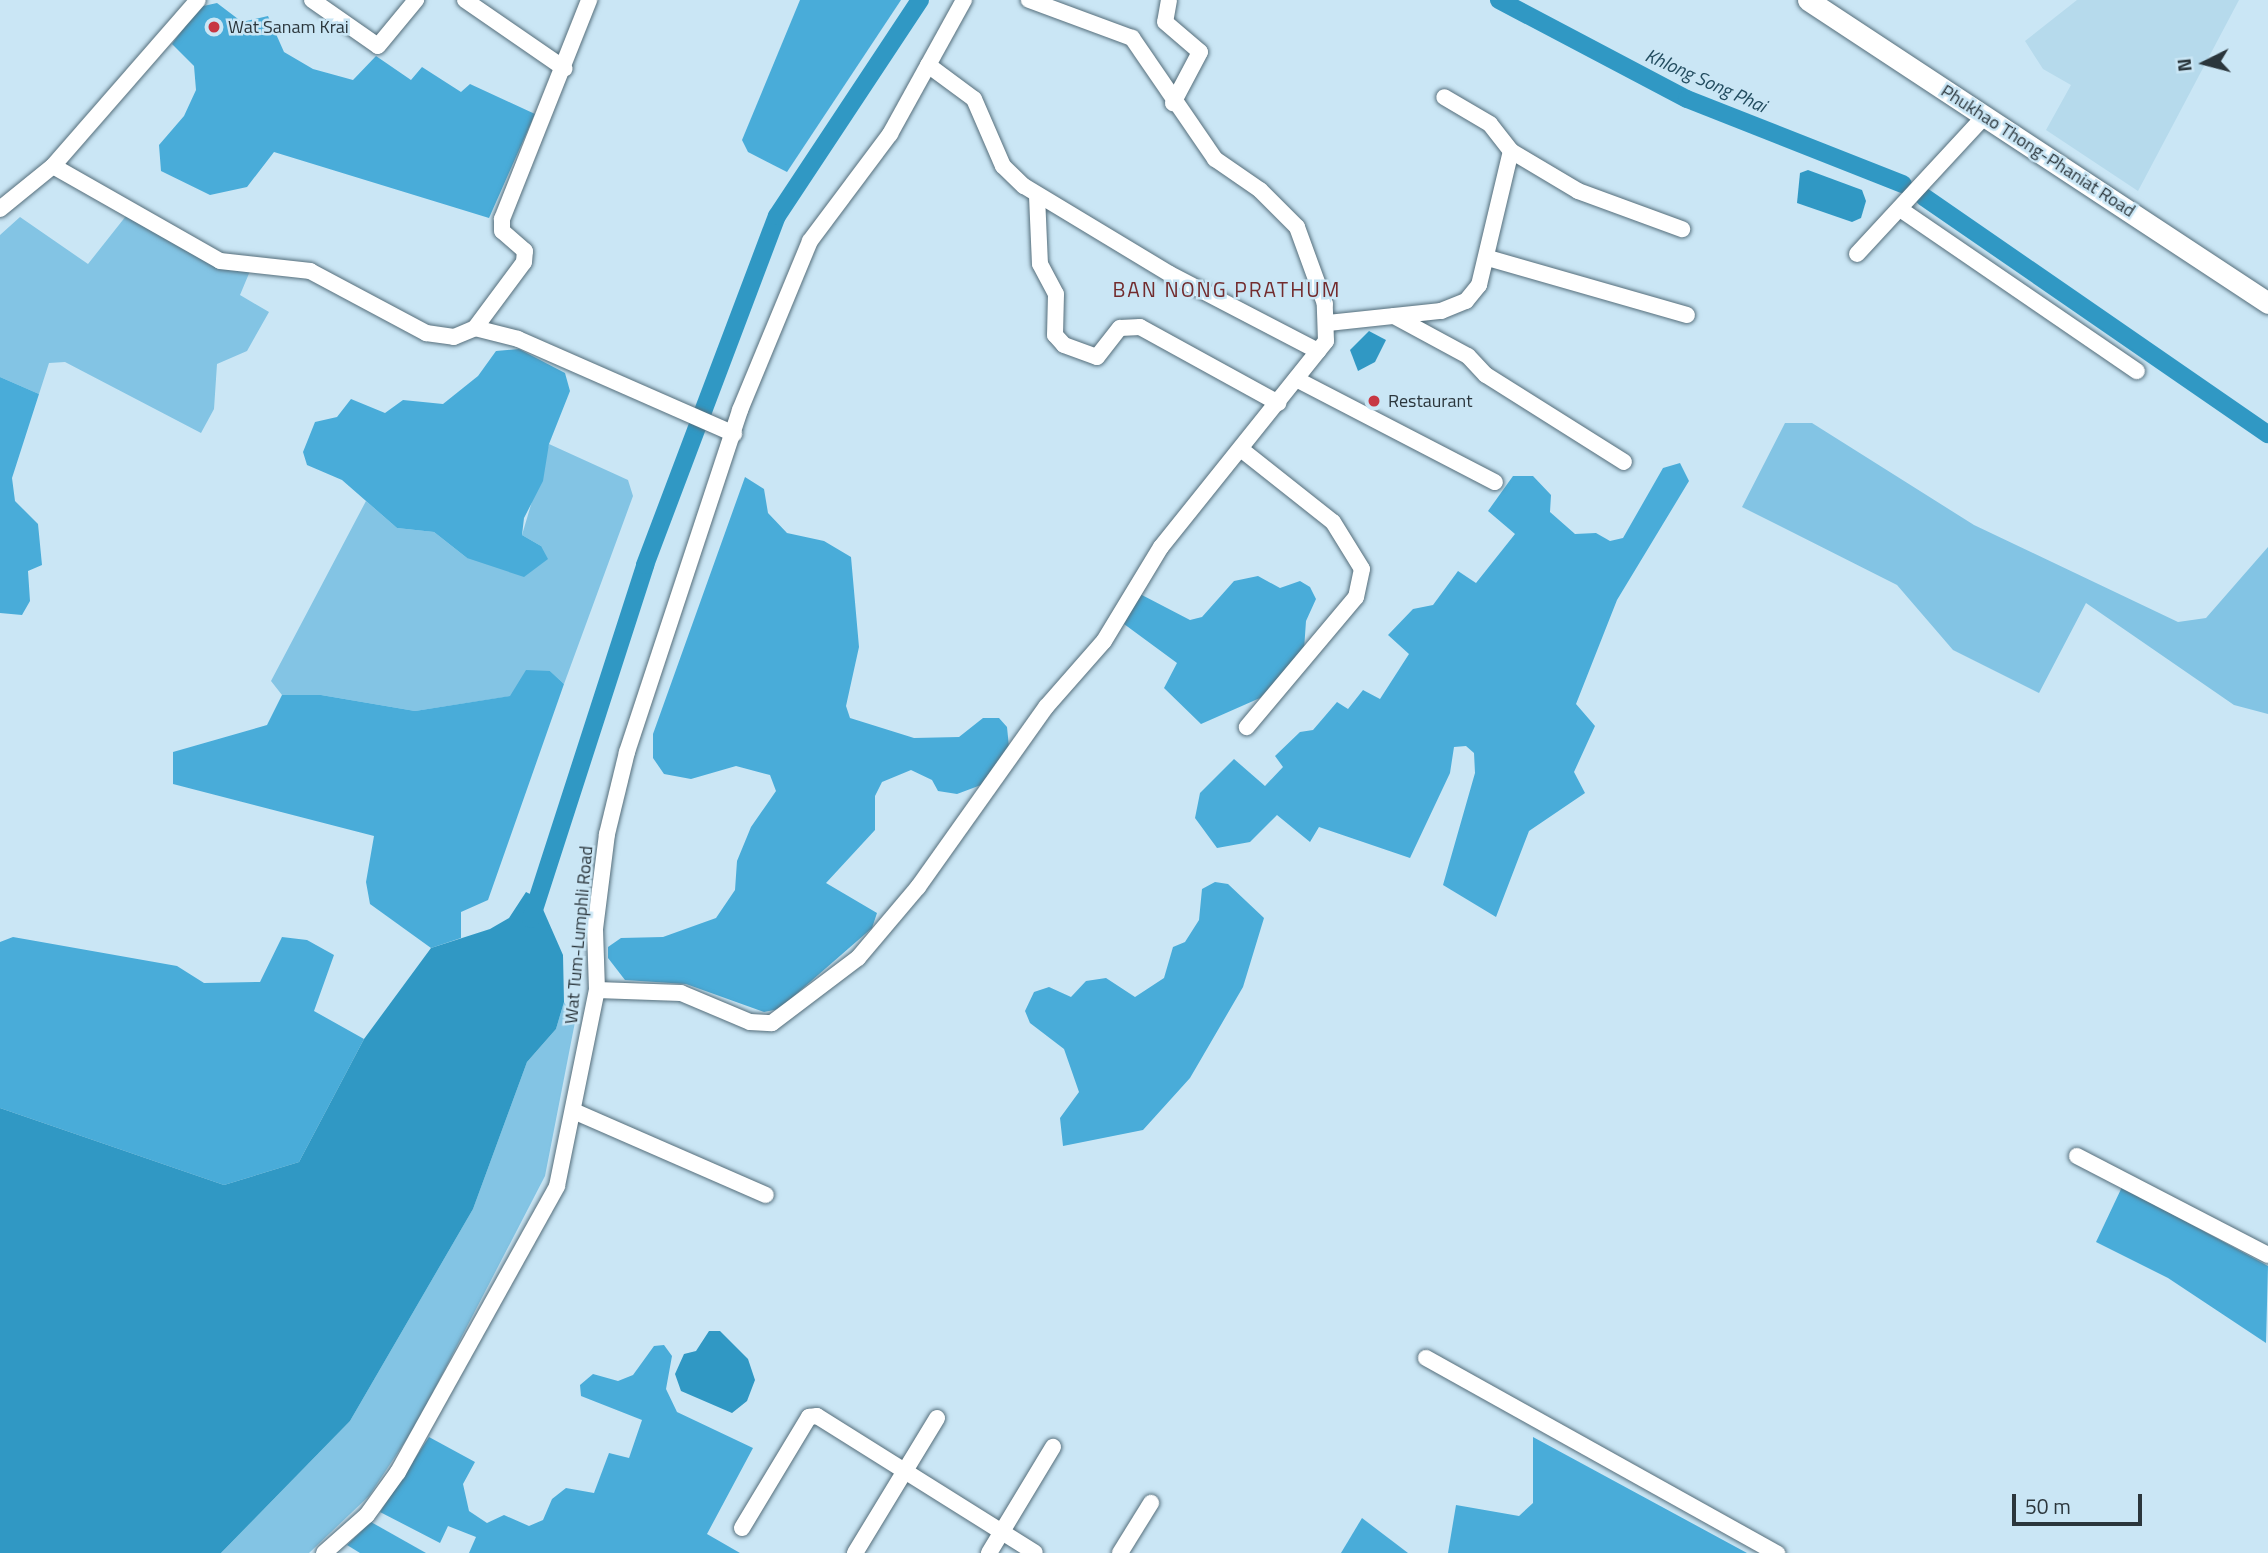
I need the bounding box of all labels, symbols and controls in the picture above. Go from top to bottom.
place label: Wat Sanam Krai [228,16,349,38]
marker: Wat Sanam Krai [206,19,222,35]
north arrow [2170,28,2240,98]
water label: Khlong Song Phai [1642,43,1770,117]
text: N [2169,57,2199,73]
street label: Phukhao Thong-Phaniat Road [1937,80,2139,222]
district label: BAN NONG PRATHUM [1114,276,1340,302]
place label: Restaurant [1388,390,1472,412]
marker: Restaurant [1366,393,1382,409]
street label: Wat Tum-Lumphli Road [560,845,598,1025]
scale bar [2016,1480,2146,1524]
text: 50 m [2025,1490,2071,1522]

